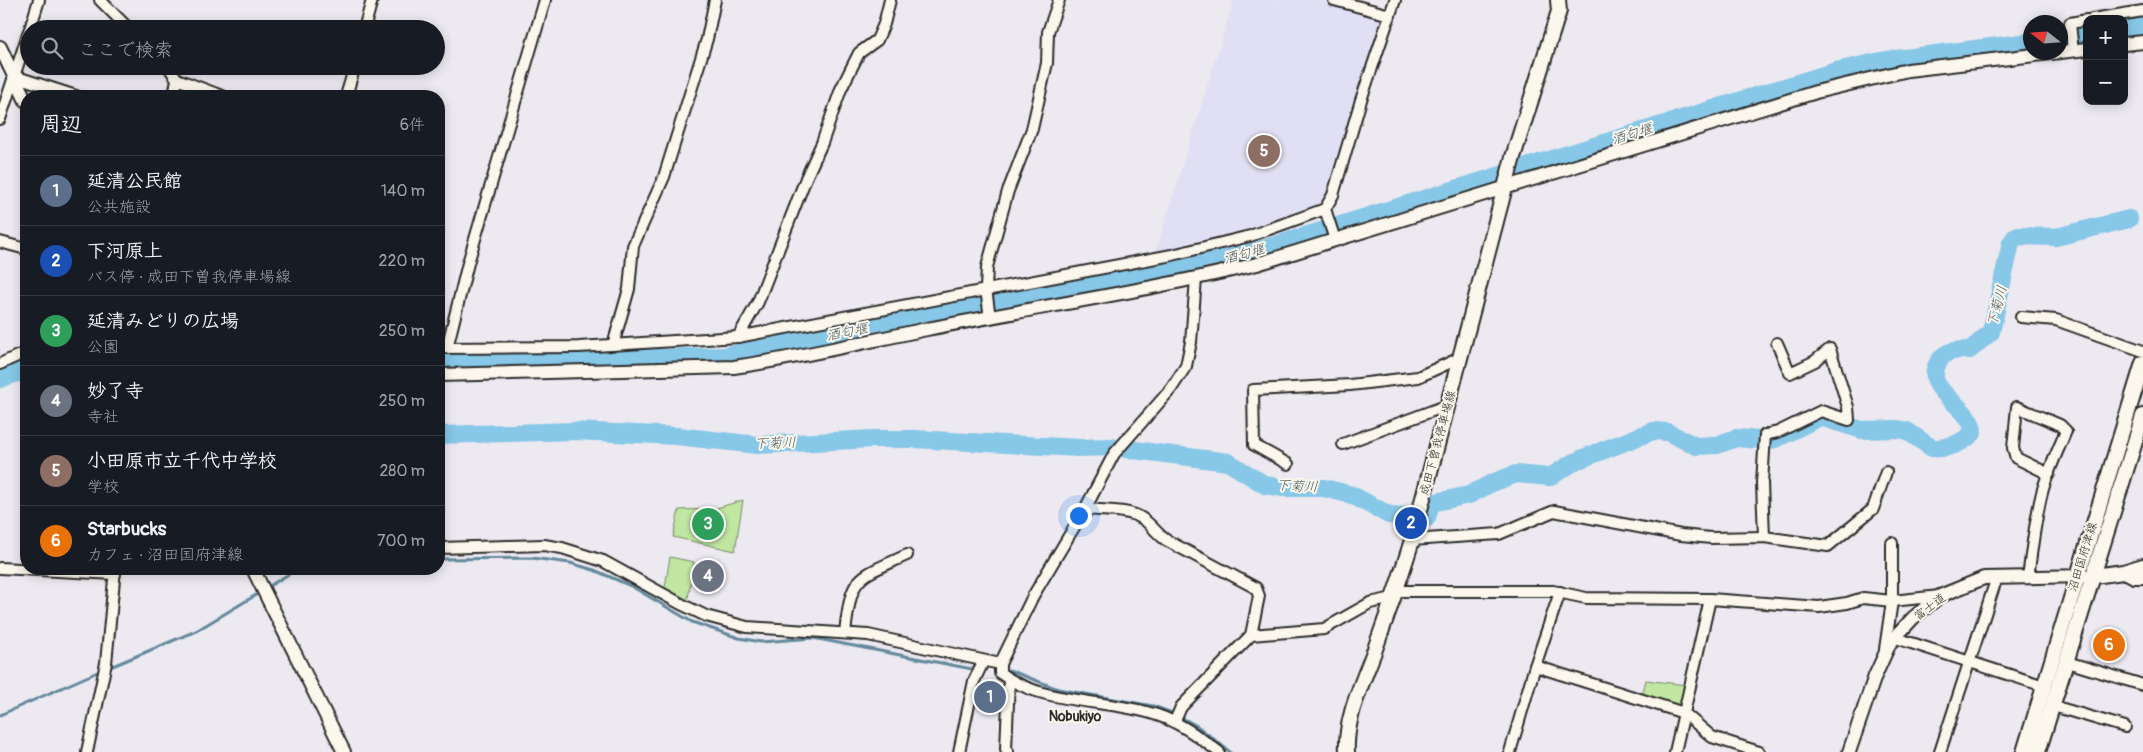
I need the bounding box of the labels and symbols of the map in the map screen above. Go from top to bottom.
north arrow [2023,15,2068,60]
water label: 酒匂堰 [1609,119,1656,148]
pin: 5 [1248,132,1280,170]
water label: 酒匂堰 [1222,240,1268,268]
water label: 下菊川 [1983,284,2011,328]
water label: 酒匂堰 [825,319,871,344]
street label: 成田下曽我停車場線 [1417,389,1459,497]
water label: 下菊川 [754,434,796,452]
water label: 下菊川 [1276,476,1318,496]
your location [1066,503,1092,529]
pin: 2 [1395,504,1427,542]
pin: 3 [692,505,724,543]
street label: 沼田国府津線 [2065,520,2101,594]
pin: 4 [692,557,724,595]
street label: 富士道 [1911,590,1949,624]
pin: 6 [2093,626,2125,664]
pin: 1 [974,678,1006,716]
district label: Nobukiyo [1049,708,1102,725]

